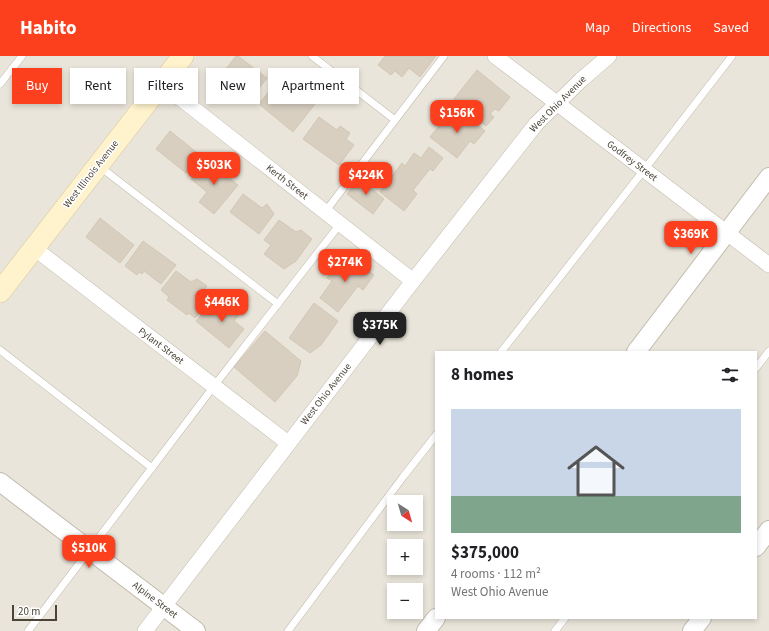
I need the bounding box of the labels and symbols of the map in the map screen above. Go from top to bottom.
street label: West Ohio Avenue [527,73,589,135]
pin: $156K [429,100,485,134]
street label: West Illinois Avenue [60,137,122,211]
street label: Godfrey Street [604,137,661,185]
pin: $503K [186,152,242,186]
street label: Kerth Street [263,161,312,203]
pin: $424K [338,162,394,196]
pin: $369K [663,221,719,255]
pin: $274K [317,249,373,283]
pin: $446K [194,289,250,323]
pin: $375K [352,312,408,346]
street label: Pylant Street [135,324,187,368]
street label: West Ohio Avenue [297,360,355,428]
north arrow [387,495,423,531]
pin: $510K [61,535,117,569]
street label: Alpine Street [129,578,181,622]
scale bar [12,603,57,622]

